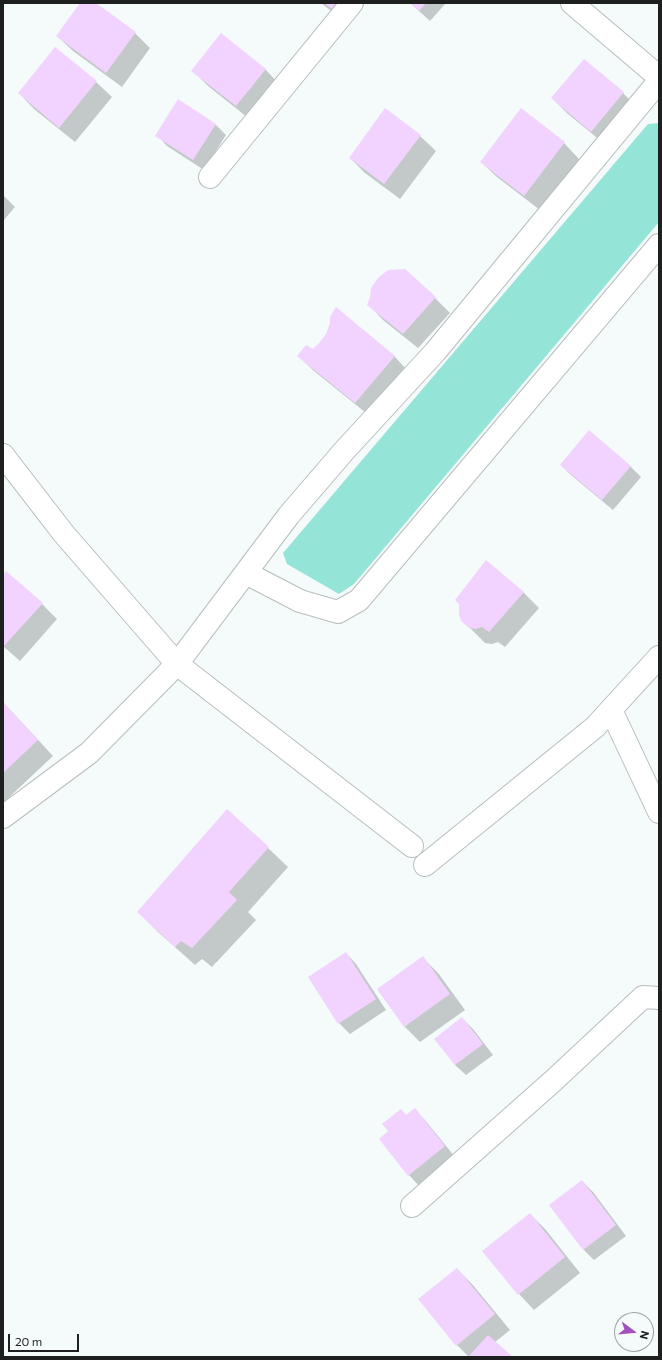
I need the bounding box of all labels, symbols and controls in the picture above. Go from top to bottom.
north arrow [614,1312,654,1352]
scale bar [10,1326,81,1352]
text: N [638,1329,652,1341]
text: 20 m [15,1334,42,1348]

